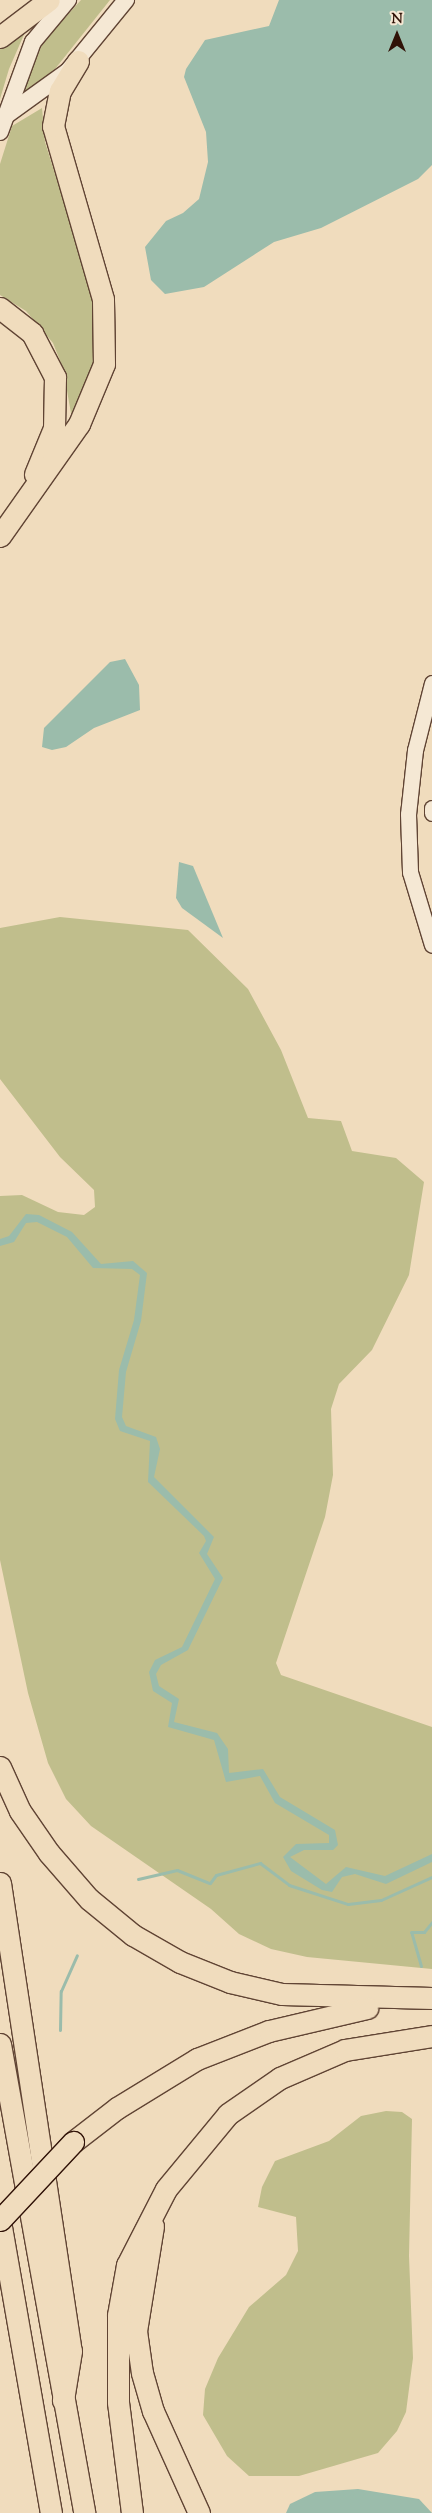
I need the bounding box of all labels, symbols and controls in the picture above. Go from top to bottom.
north arrow [372,10,422,60]
text: N [391,10,403,30]

